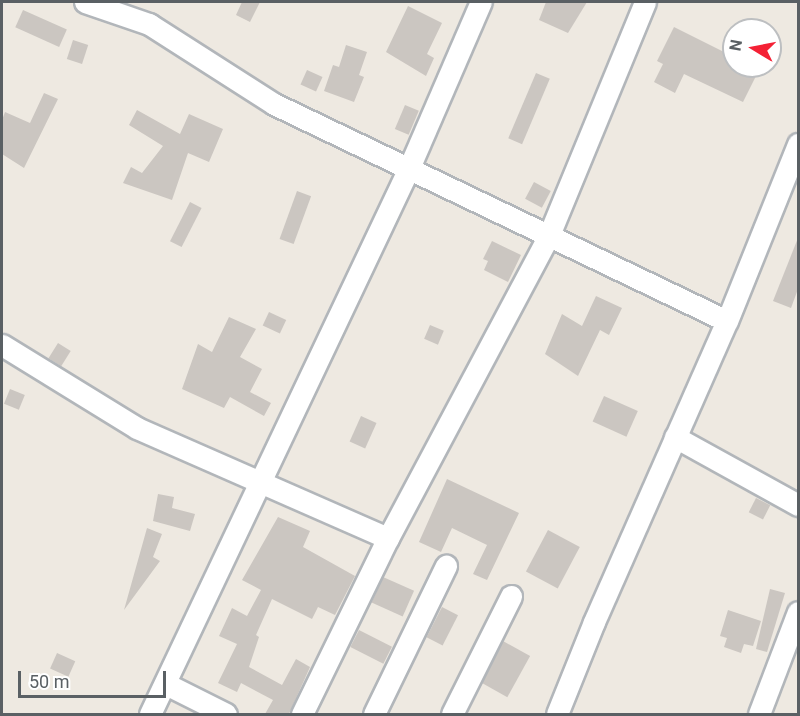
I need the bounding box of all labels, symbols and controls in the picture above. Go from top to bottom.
north arrow [722,18,782,78]
text: N [725,38,746,52]
scale bar [21,659,170,697]
text: 50 m [29,671,69,692]

